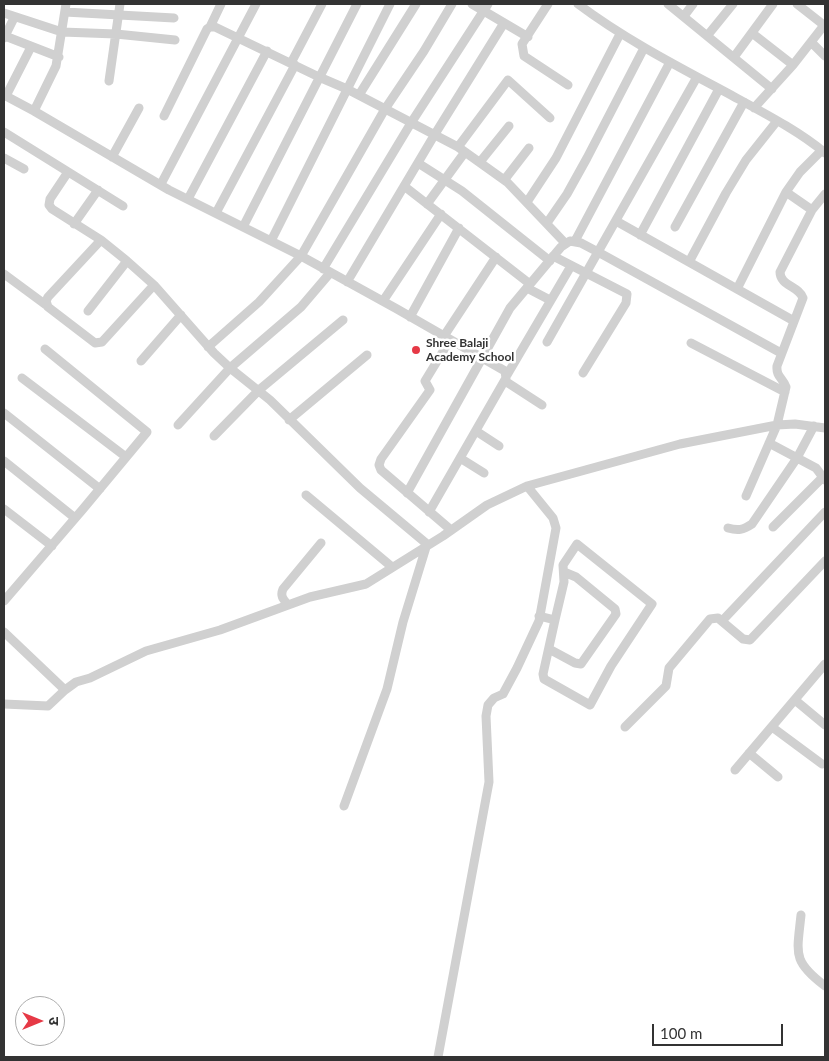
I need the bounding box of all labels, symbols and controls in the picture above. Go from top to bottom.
place label: Shree Balaji Academy School [426,336,514,364]
marker: Shree Balaji Academy School [410,344,422,356]
north arrow [15,996,65,1046]
scale bar [654,1014,785,1046]
text: उ [46,1017,63,1025]
text: 100 m [660,1024,702,1042]

